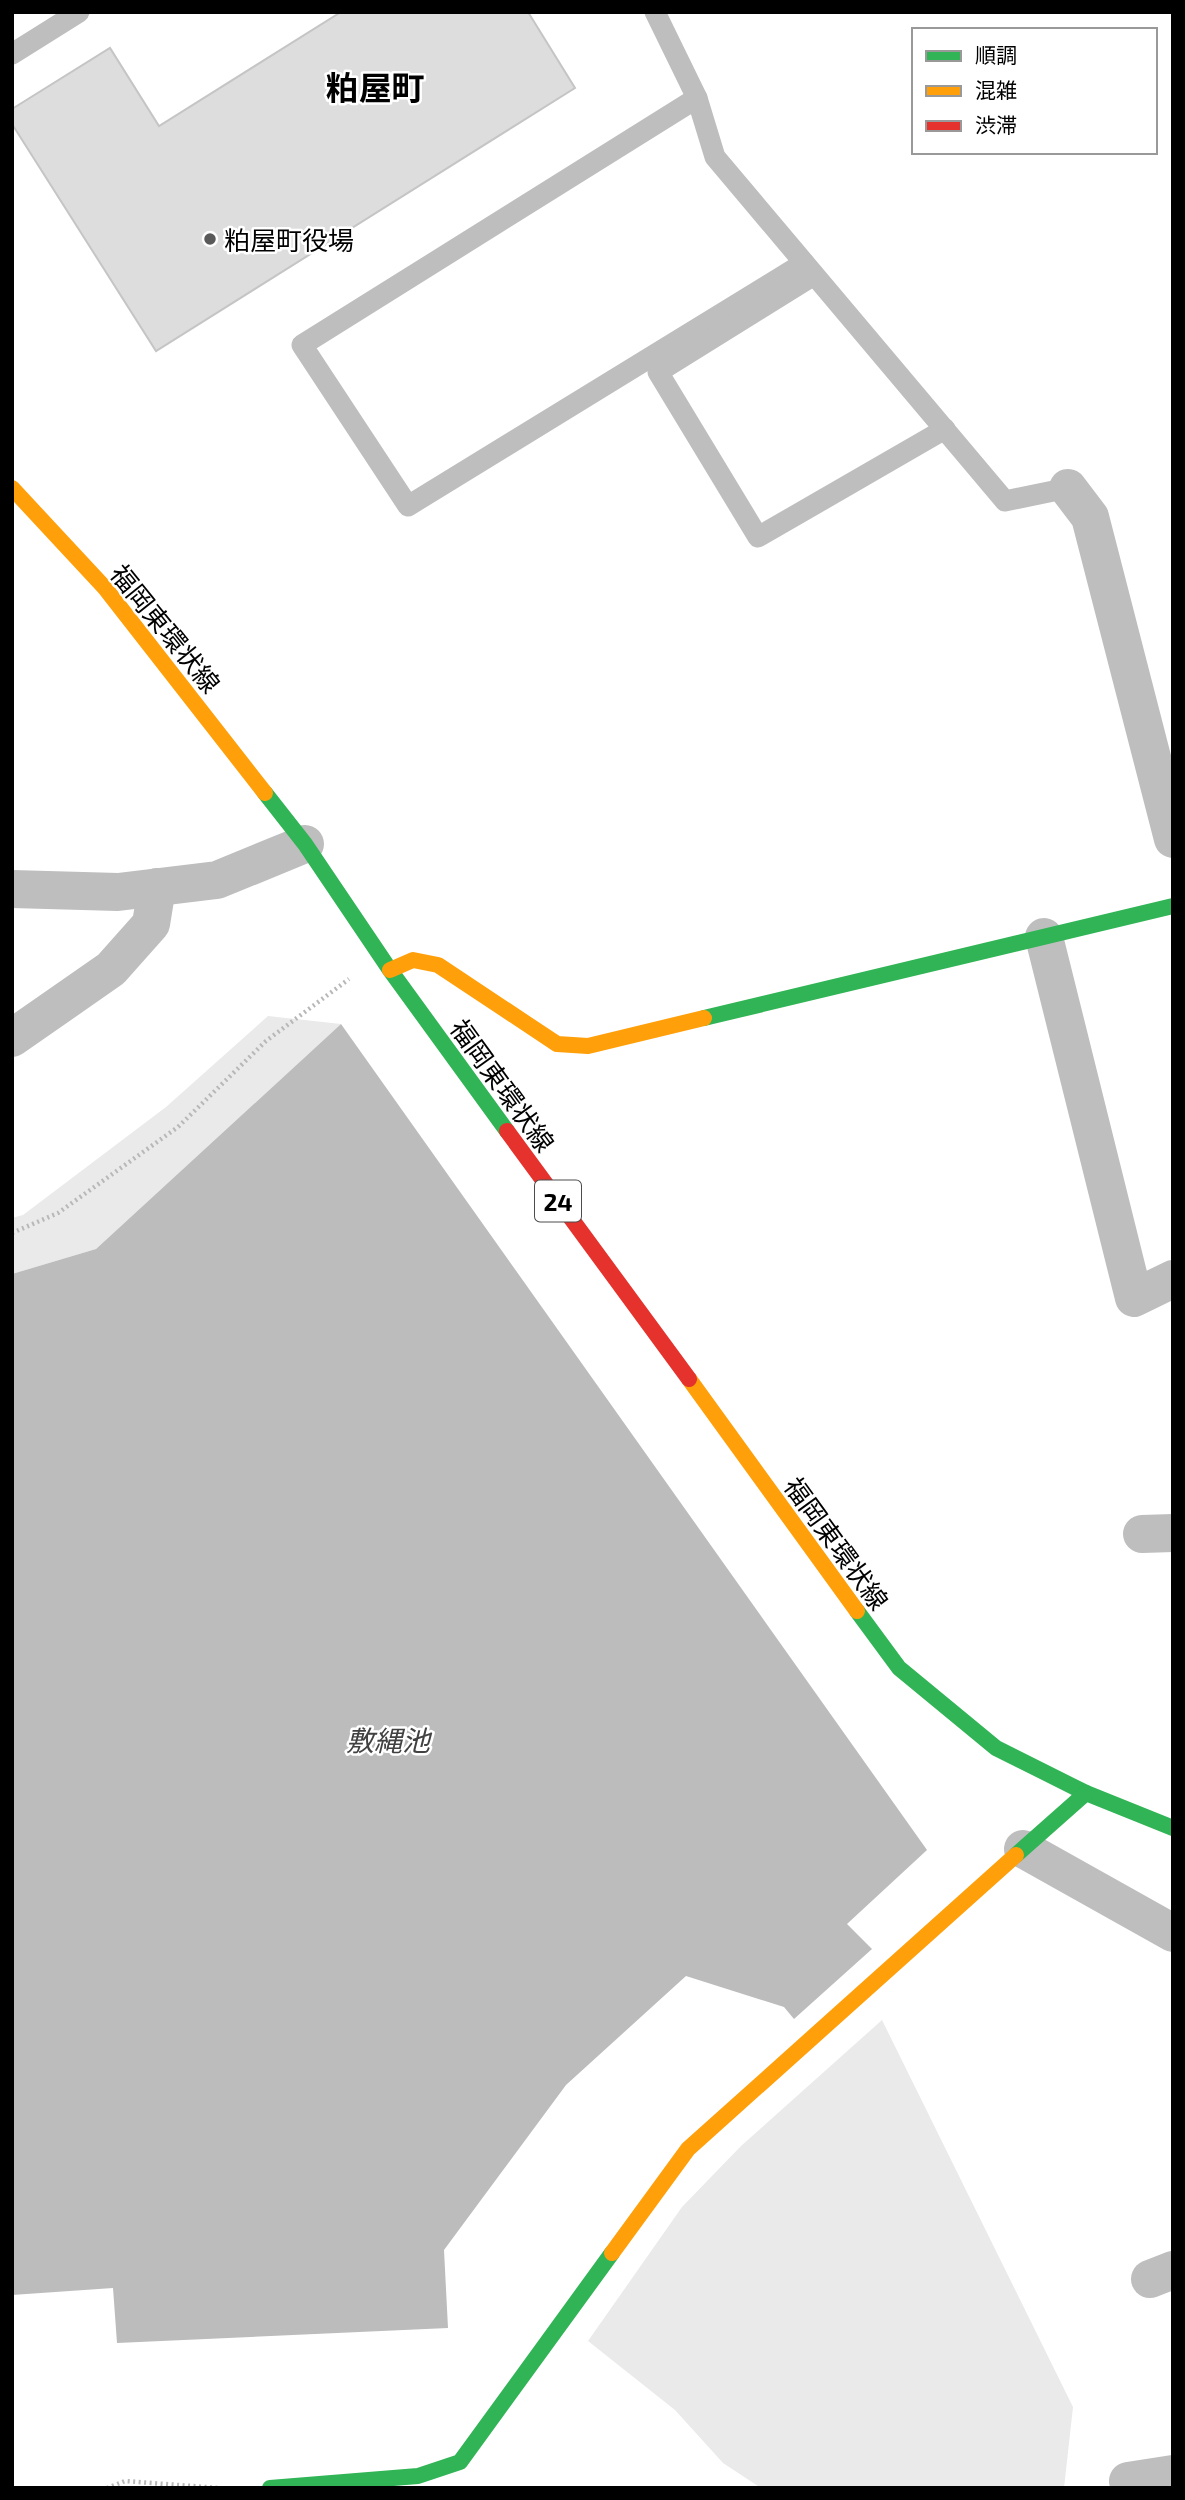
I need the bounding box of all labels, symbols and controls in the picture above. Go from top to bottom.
legend [912,28,1157,154]
text: 順調 [975,42,1017,67]
district label: 粕屋町 [326,67,425,107]
text: 混雑 [975,77,1017,102]
text: 渋滞 [975,112,1017,137]
place label: 粕屋町役場 [224,224,354,255]
marker: 粕屋町役場 [202,231,218,247]
street label: 福岡東環状線 [105,558,227,698]
street label: 福岡東環状線 [445,1013,561,1157]
road number: 24 [535,1181,581,1222]
street label: 福岡東環状線 [779,1471,895,1615]
water label: 敷縄池 [346,1723,433,1757]

